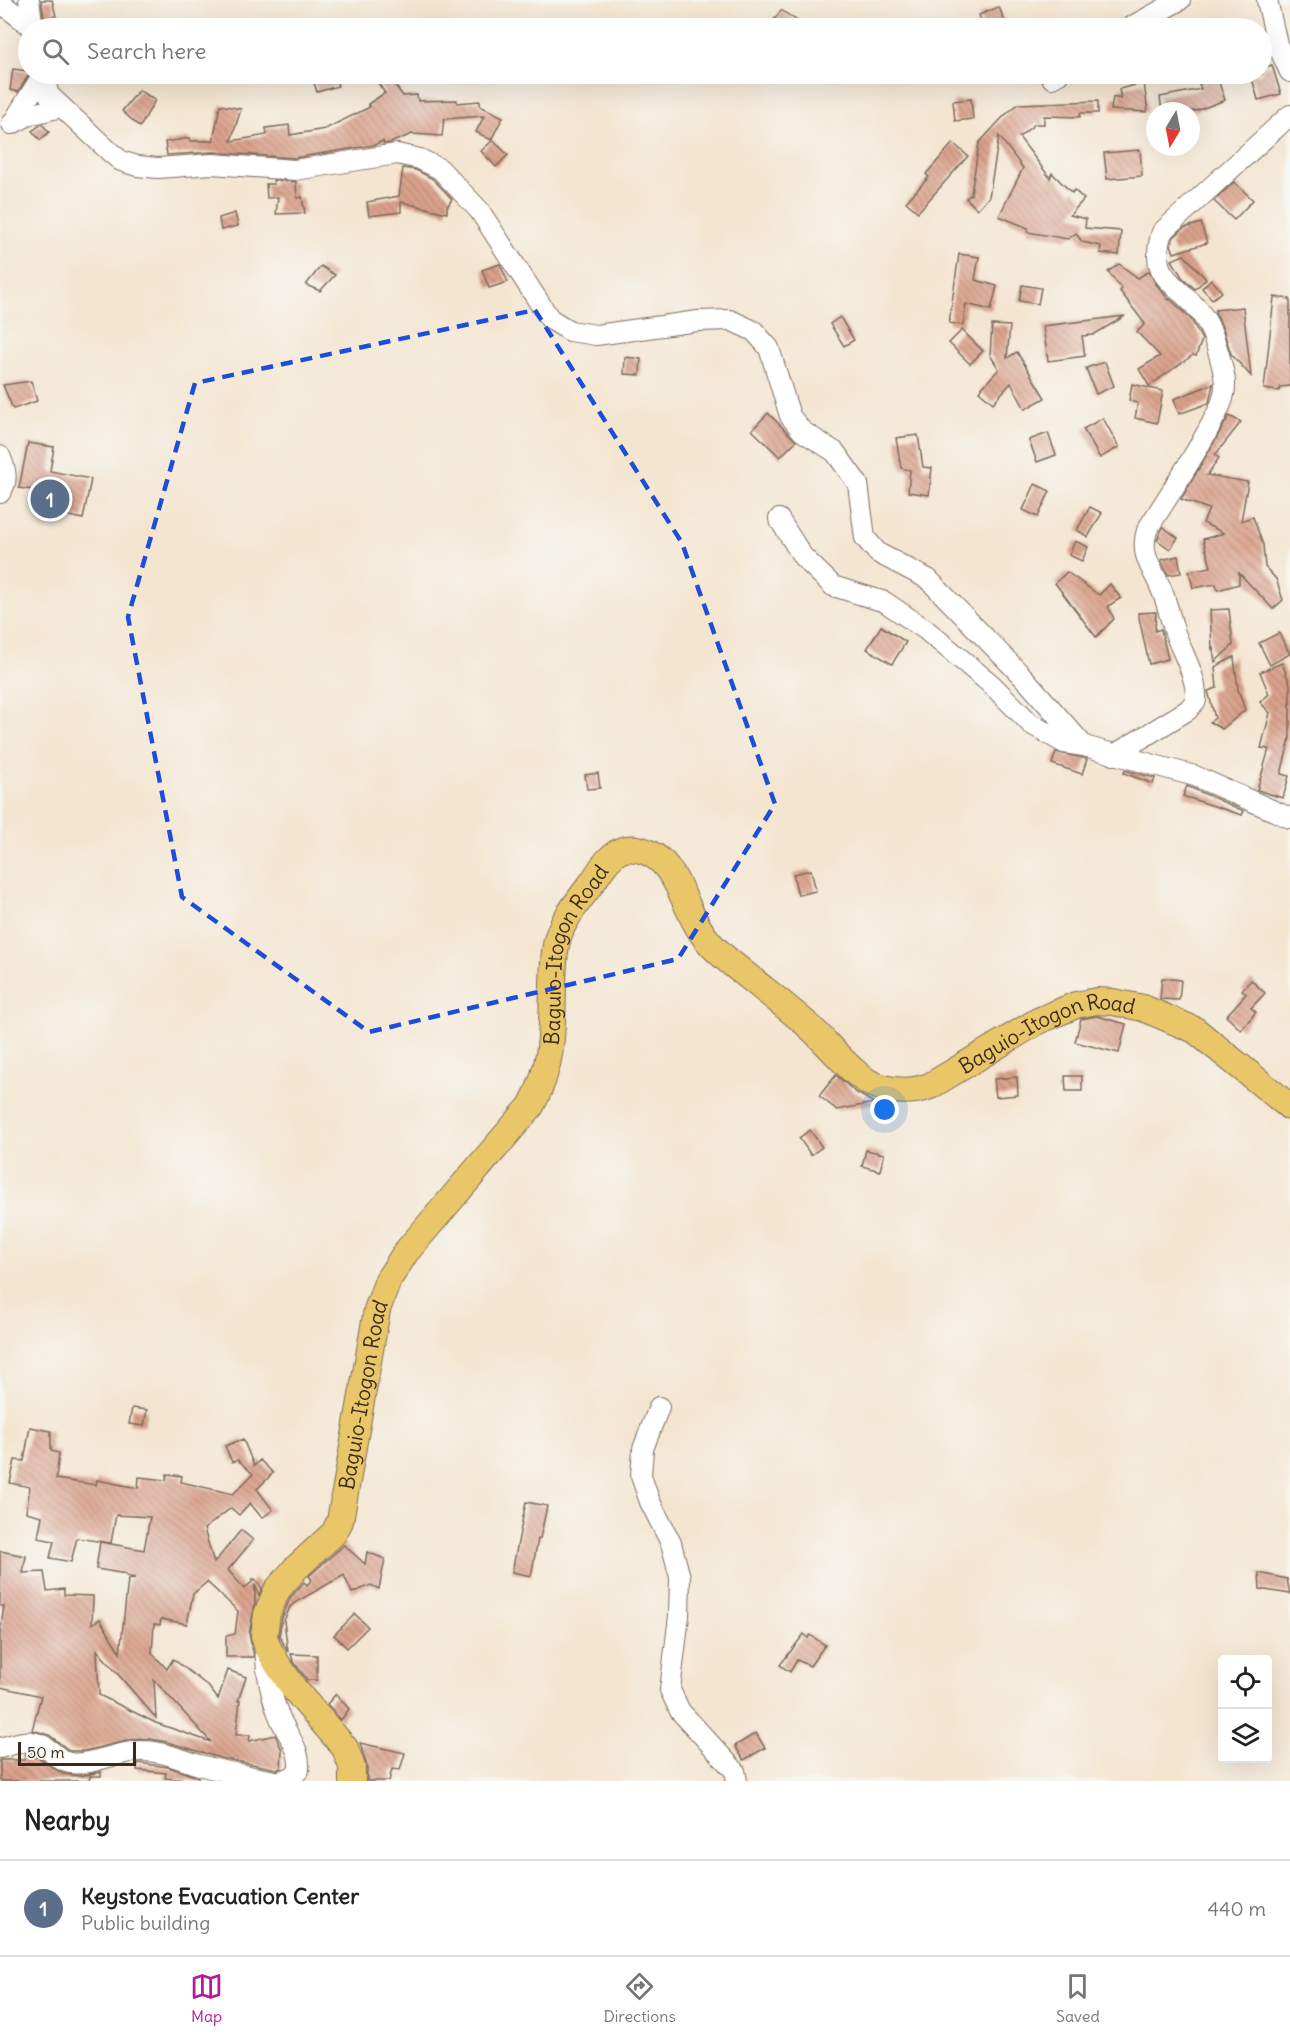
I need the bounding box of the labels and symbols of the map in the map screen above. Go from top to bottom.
north arrow [1146,102,1200,156]
pin: 1 [31,476,70,522]
street label: Baguio-Itogon Road [537,859,614,1046]
street label: Baguio-Itogon Road [953,987,1138,1079]
your location [870,1095,899,1124]
street label: Baguio-Itogon Road [332,1296,393,1492]
scale bar [18,1739,136,1766]

